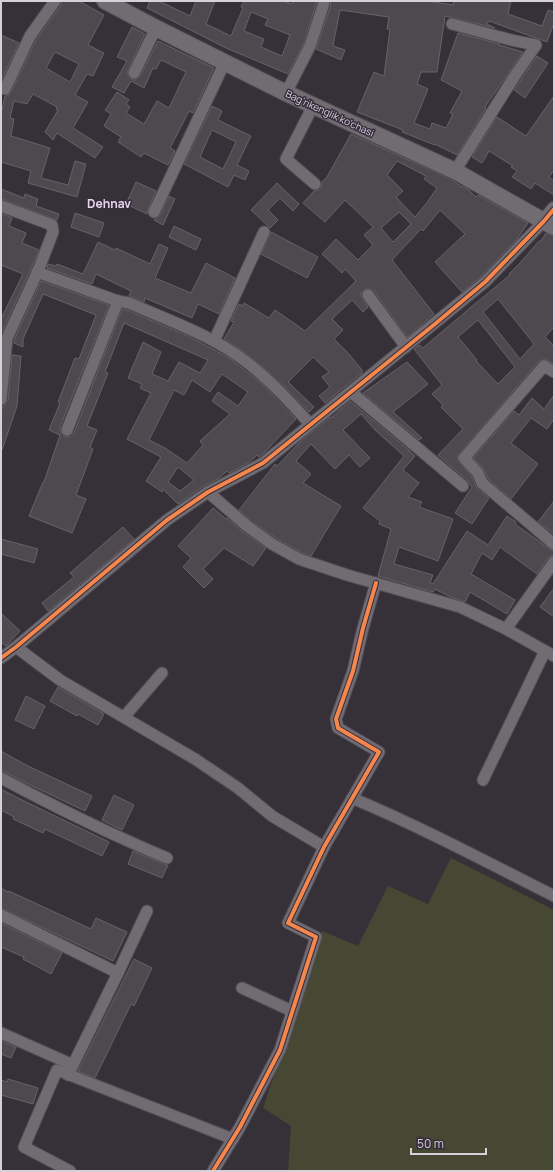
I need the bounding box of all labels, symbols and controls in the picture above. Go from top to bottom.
street label: Bag'rikenglik ko'chasi [283,86,377,140]
district label: Dehnav [87,195,131,212]
scale bar [411,1130,486,1156]
text: 50 m [417,1135,444,1152]

